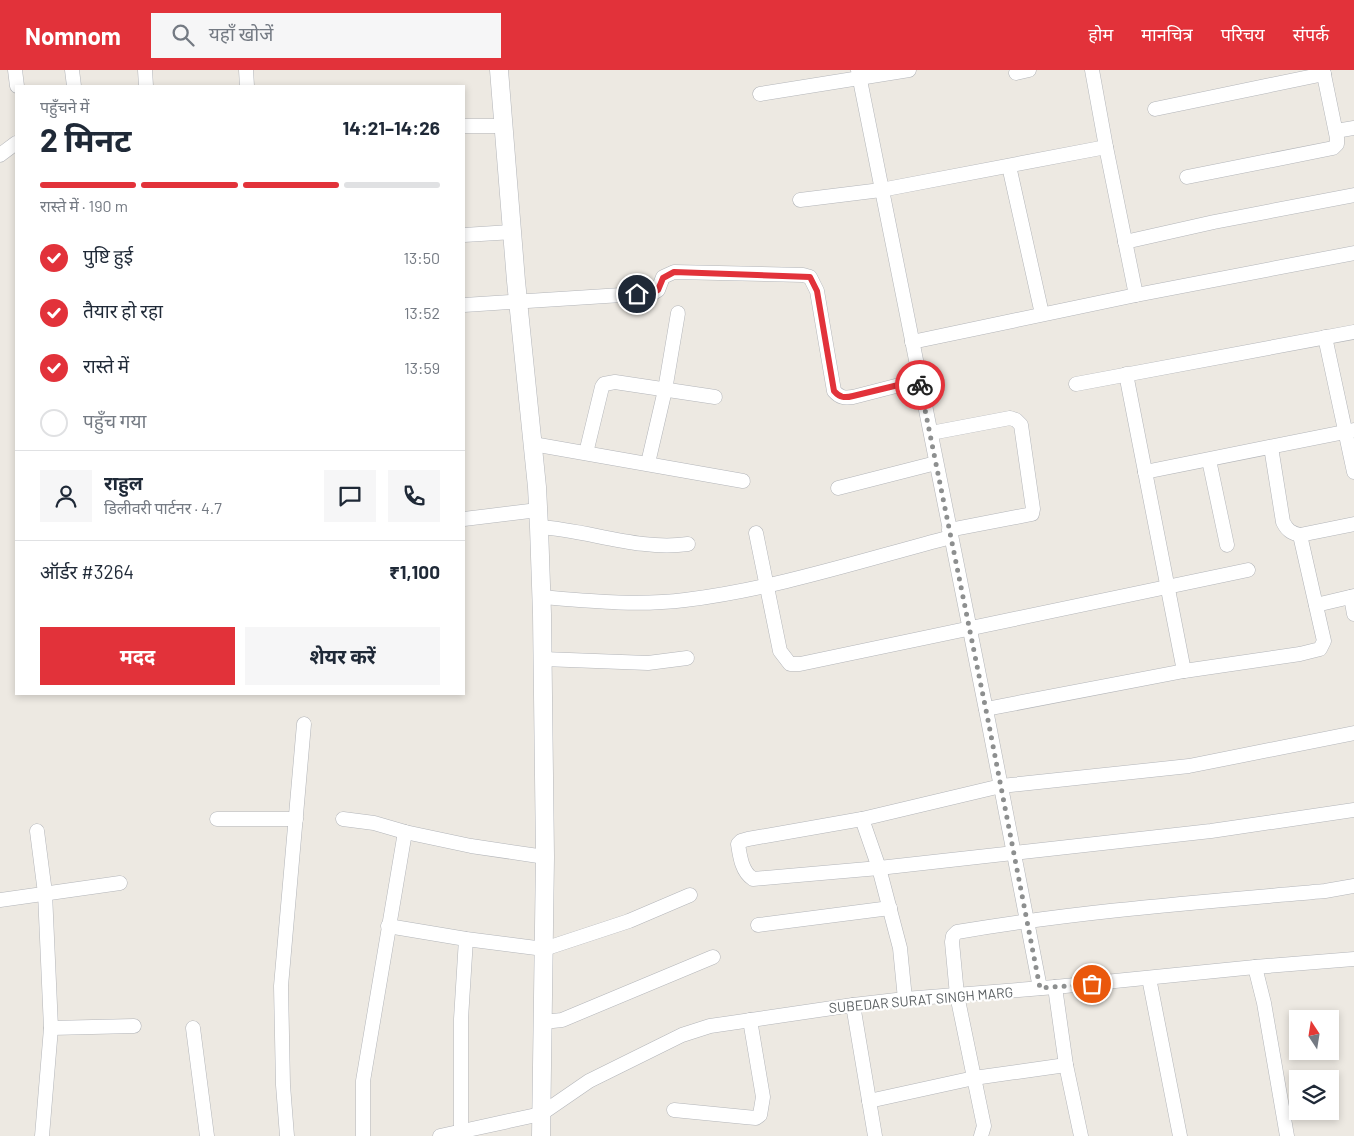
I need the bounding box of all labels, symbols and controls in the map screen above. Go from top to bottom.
search box [151,13,501,58]
text: Nomnom [25,21,121,50]
icon: search [169,21,197,49]
text: यहाँ खोजें [209,22,273,45]
text: होम [1088,23,1113,45]
text: मानचित्र [1141,23,1193,45]
text: परिचय [1221,23,1265,45]
text: संपर्क [1293,23,1329,45]
text: पहुँचने में [40,97,89,116]
text: 14:21–14:26 [343,116,440,139]
text: 2 मिनट [40,120,132,158]
text: रास्ते में · 190 m [40,196,128,215]
icon: check [40,244,68,272]
text: पुष्टि हुई [83,244,133,267]
text: 13:50 [403,248,440,267]
pin [616,273,658,315]
icon: home [623,280,651,308]
icon: check [40,299,68,327]
text: तैयार हो रहा [83,299,163,322]
text: 13:52 [404,303,440,322]
icon: check [40,354,68,382]
text: रास्ते में [83,354,129,377]
text: 13:59 [404,358,440,377]
courier [895,360,945,410]
icon: bike [906,371,934,399]
text: पहुँच गया [83,409,146,432]
button: person [40,470,92,522]
button: chat [324,470,376,522]
button: phone [388,470,440,522]
text: राहुल [104,471,143,494]
text: डिलीवरी पार्टनर · 4.7 [104,498,222,517]
text: ऑर्डर #3264 [40,560,134,583]
text: ₹1,100 [389,560,440,583]
button: मदद [40,627,235,685]
button: शेयर करें [245,627,440,685]
pin [1071,963,1113,1005]
icon: bag [1078,970,1106,998]
street label: SUBEDAR SURAT SINGH MARG [828,983,1014,1016]
north arrow [1289,1010,1339,1060]
map controls [1289,1010,1339,1120]
button: layers [1289,1070,1339,1120]

